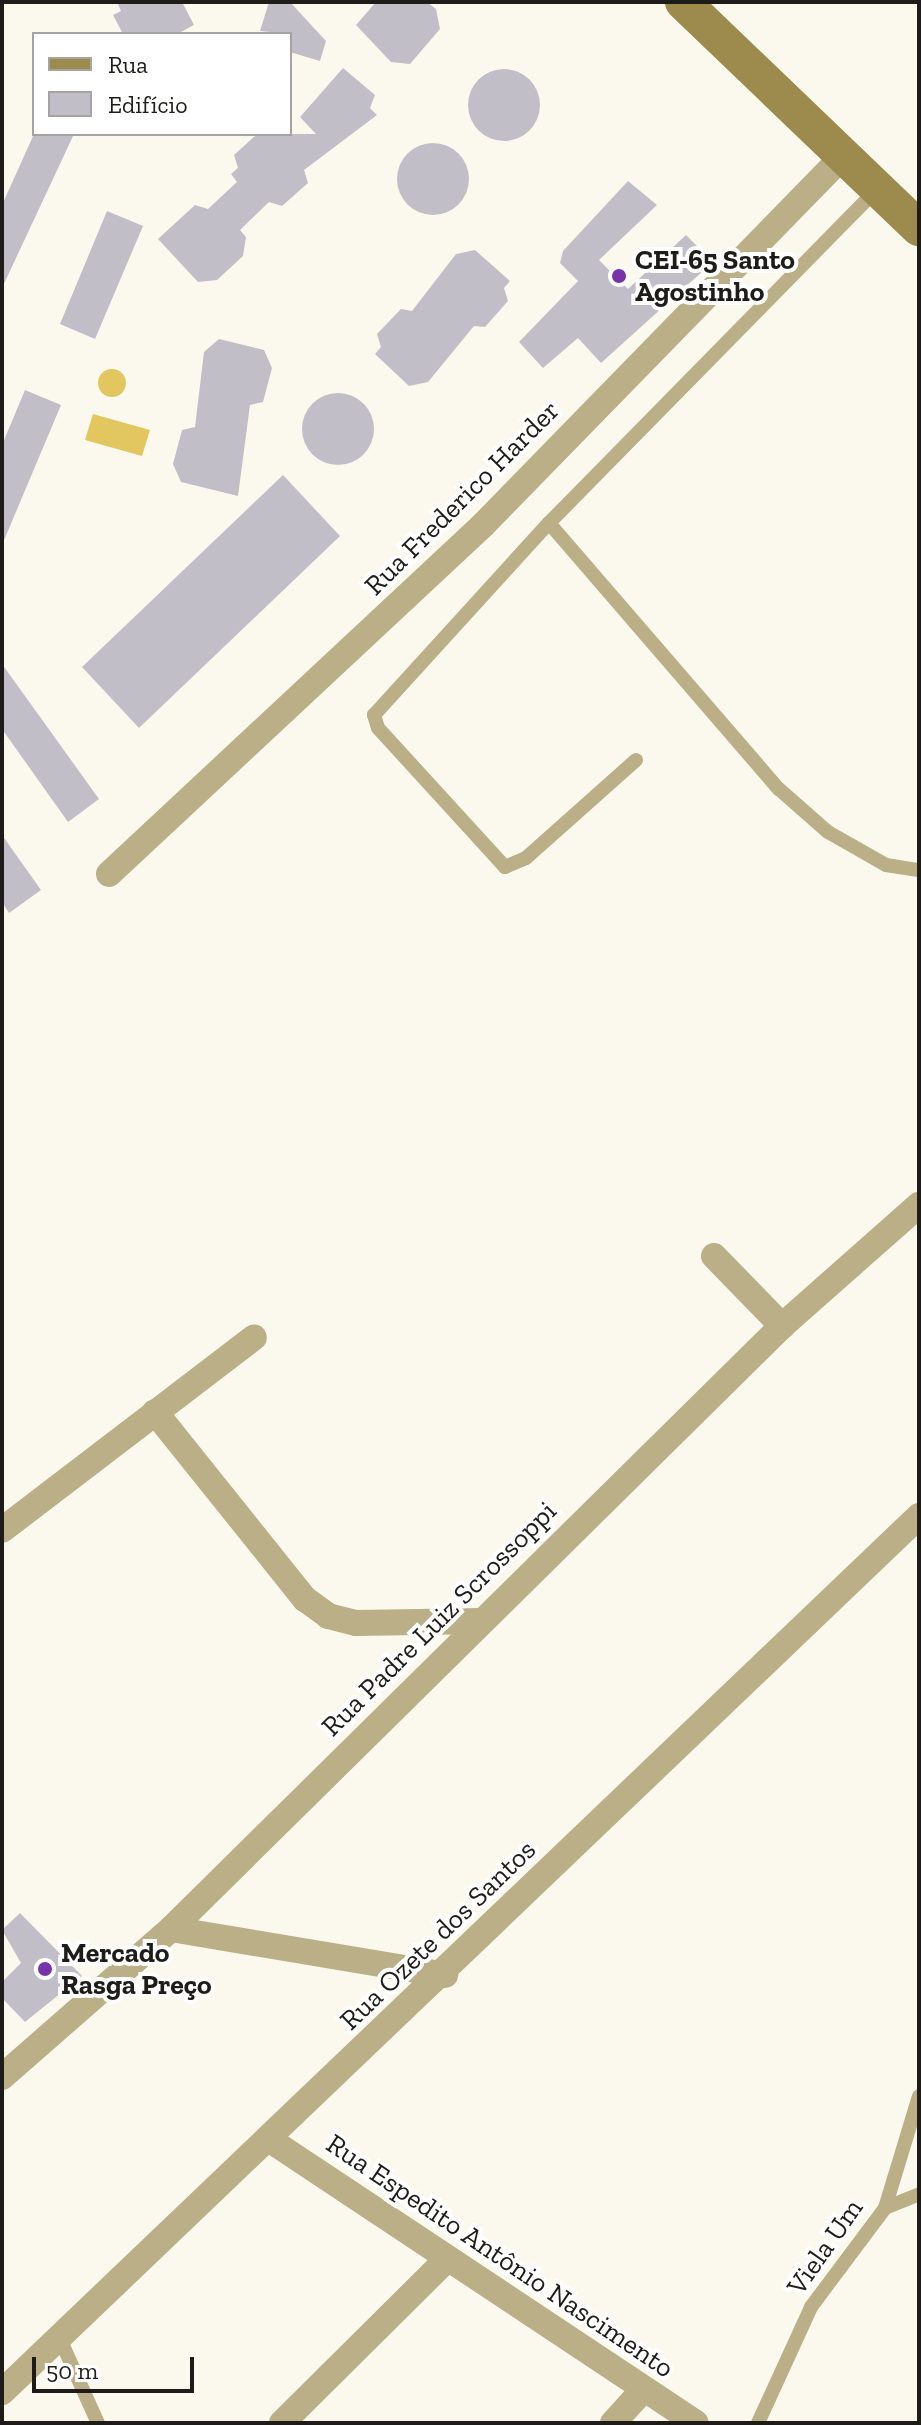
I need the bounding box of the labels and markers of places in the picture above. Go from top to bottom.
place label: CEI-65 Santo Agostinho [635,243,795,309]
marker: CEI-65 Santo Agostinho [610,267,628,285]
place label: Mercado Rasga Preço [61,1936,212,2002]
marker: Mercado Rasga Preço [36,1960,54,1978]

